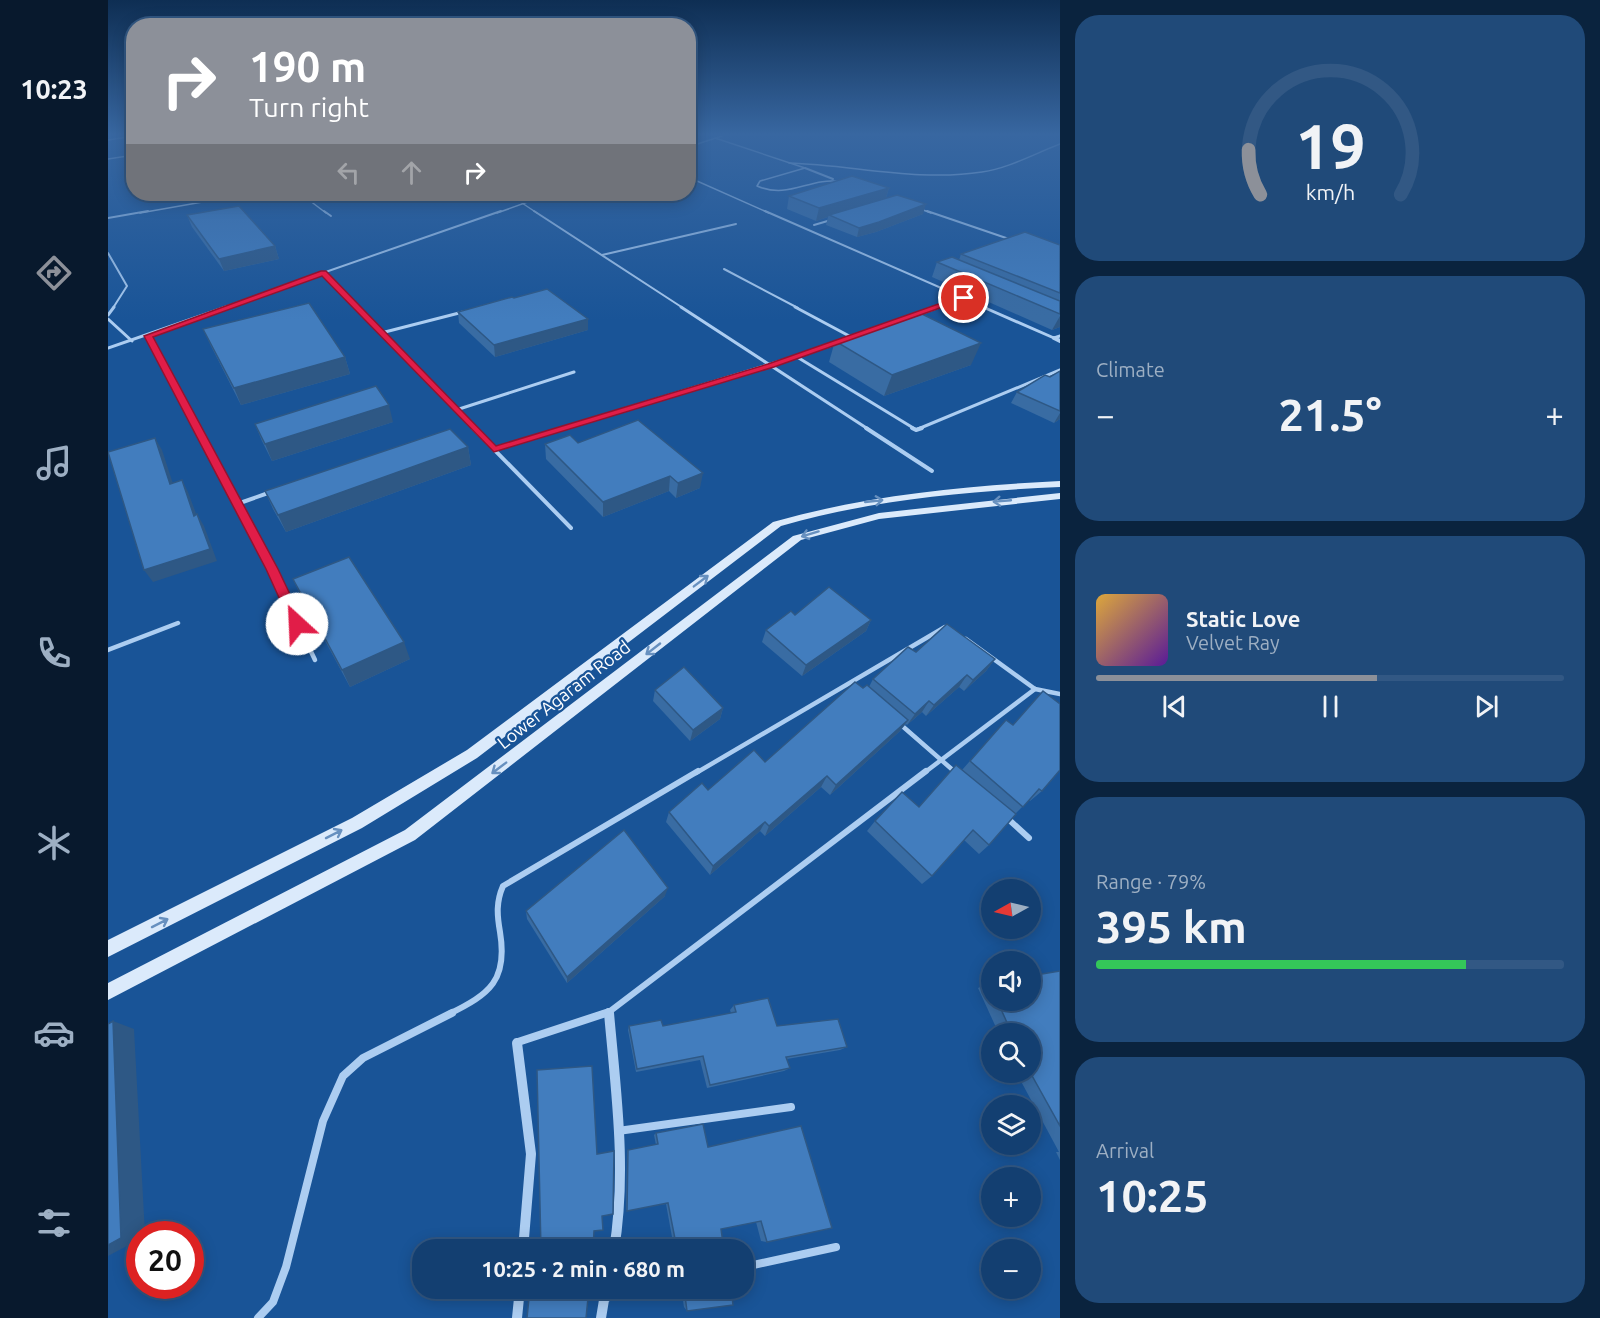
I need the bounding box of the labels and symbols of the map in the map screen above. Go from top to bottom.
pin [938,272,989,323]
one-way arrow [864,495,884,506]
one-way arrow [992,496,1012,507]
one-way arrow [801,529,820,540]
one-way arrow [693,575,709,587]
position arrow [265,592,329,656]
street label: Lower Agaram Road [493,636,634,752]
one-way arrow [646,642,662,655]
one-way arrow [492,762,508,775]
one-way arrow [325,828,342,840]
north arrow [981,879,1041,939]
one-way arrow [151,916,169,928]
speed limit sign: 20 [126,1221,204,1299]

